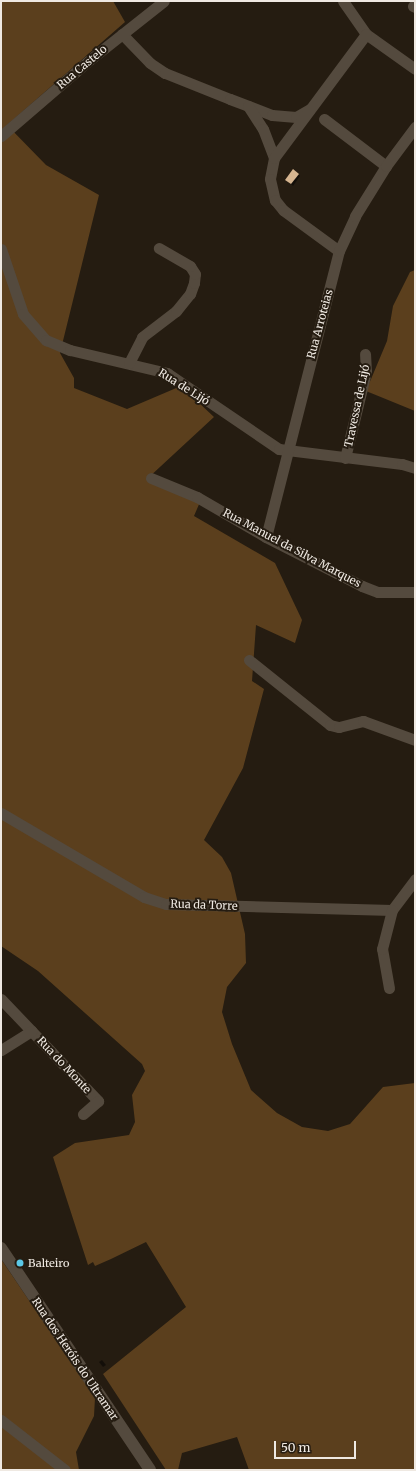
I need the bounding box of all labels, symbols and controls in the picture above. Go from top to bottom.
street label: Rua Castelo [54,42,110,92]
street label: Rua Arroteias [304,288,336,360]
street label: Travessa de Lijó [342,363,372,449]
street label: Rua de Lijó [156,366,212,408]
street label: Rua Manuel da Silva Marques [221,506,363,590]
street label: Rua da Torre [170,897,238,913]
street label: Rua do Monte [34,1034,94,1096]
place label: Balteiro [28,1256,69,1270]
marker: Balteiro [15,1258,25,1268]
street label: Rua dos Heróis do Ultramar [29,1295,121,1423]
scale bar [276,1433,358,1459]
text: 50 m [281,1440,310,1455]

